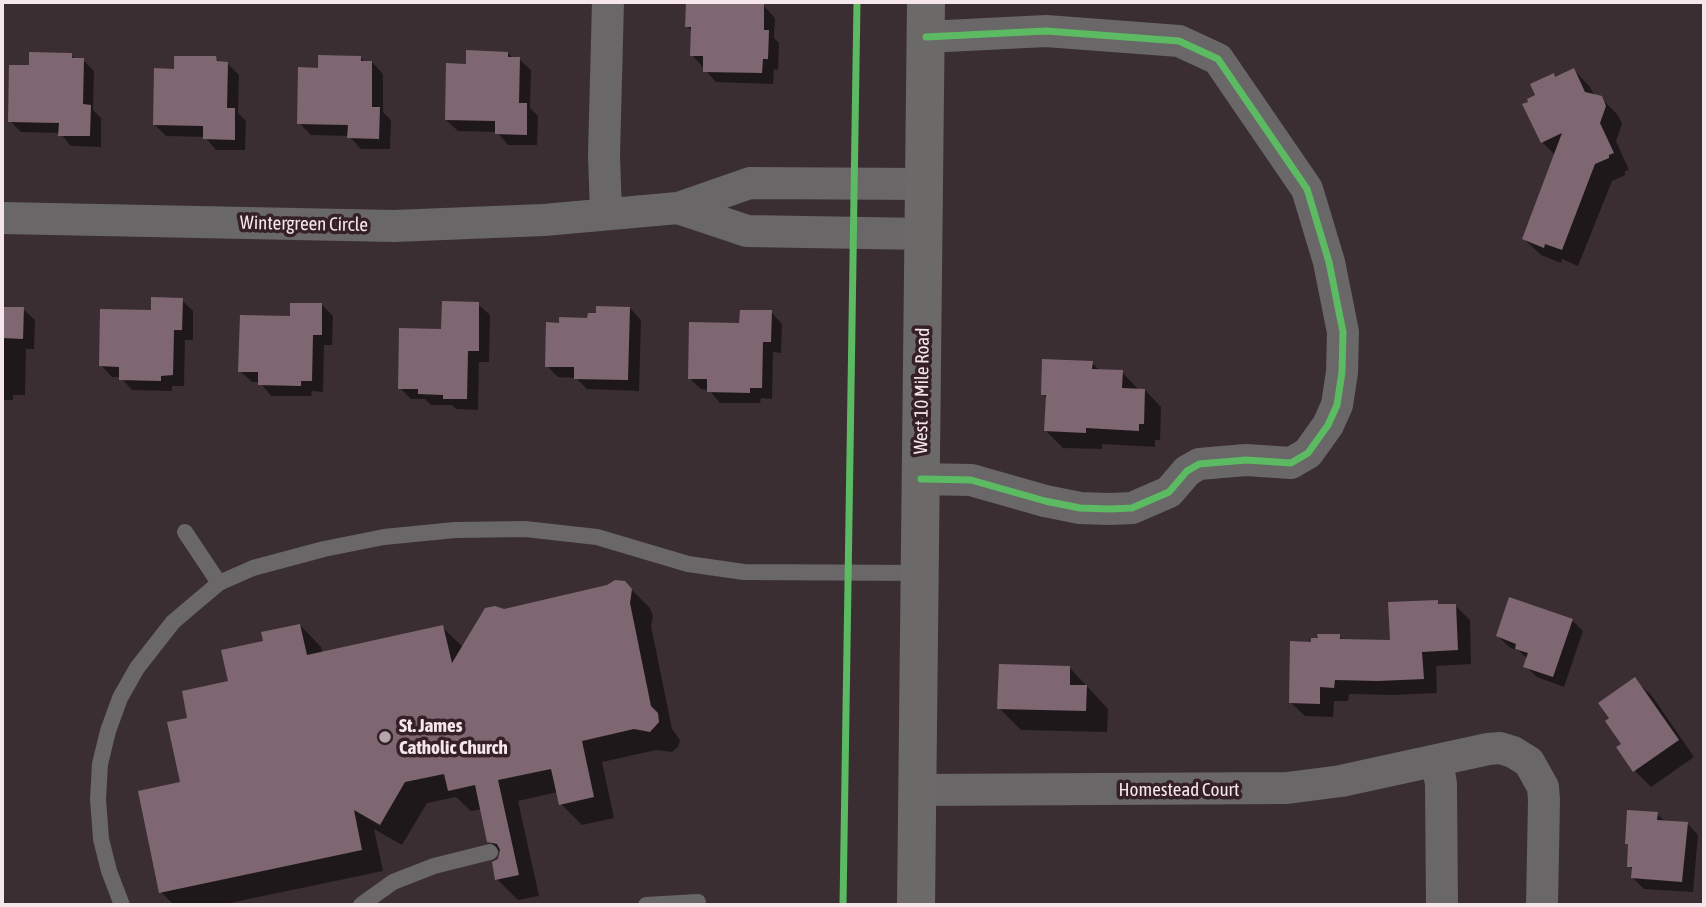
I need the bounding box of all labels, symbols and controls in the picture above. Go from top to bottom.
street label: Wintergreen Circle [240,211,368,237]
street label: West 10 Mile Road [909,328,935,454]
place label: St. James Catholic Church [399,715,508,759]
marker: St. James Catholic Church [377,729,393,745]
street label: Homestead Court [1119,779,1239,801]

